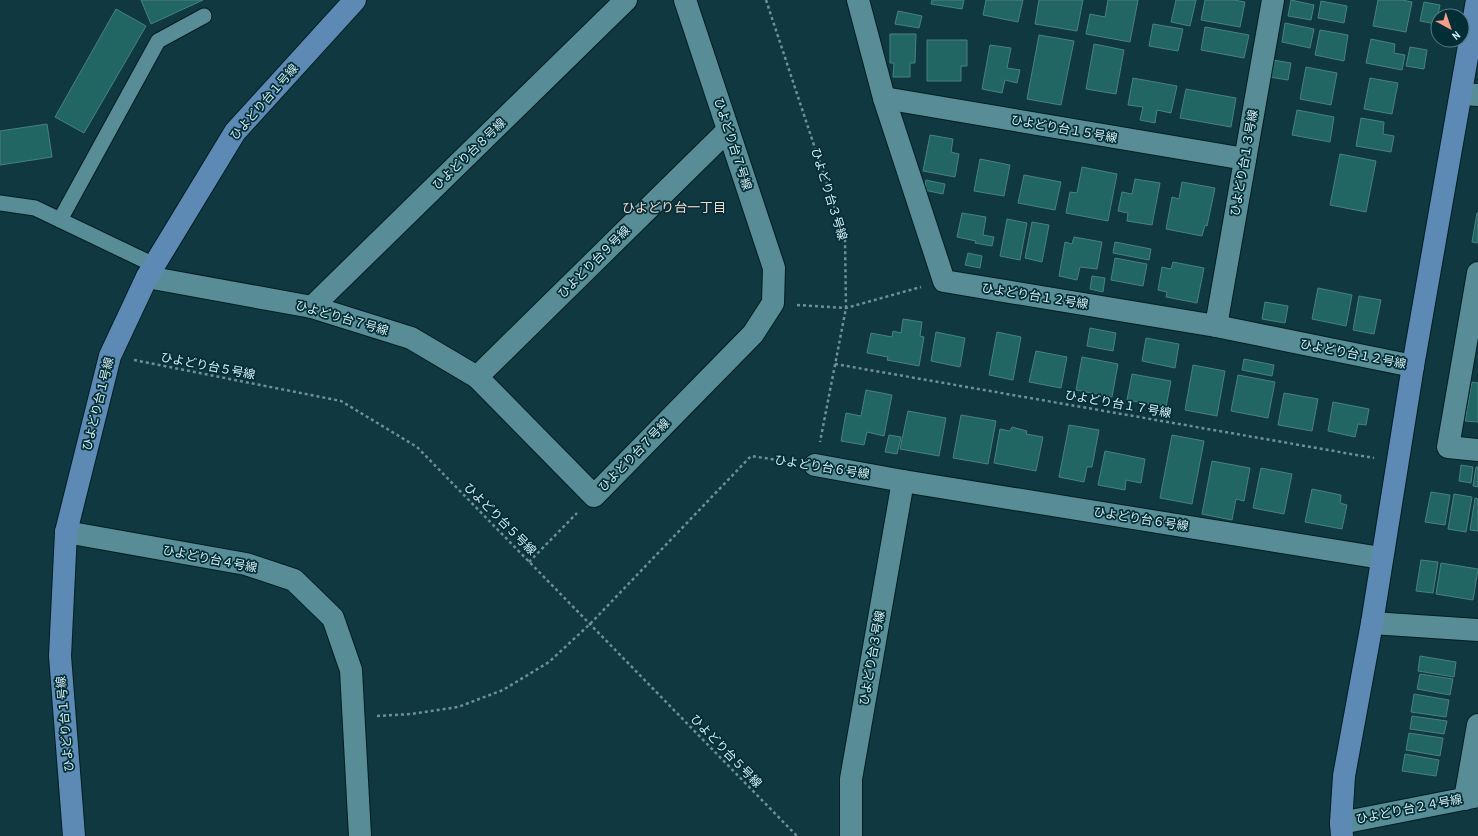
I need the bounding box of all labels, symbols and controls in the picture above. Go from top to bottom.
north arrow [1430,8,1470,48]
text: N [1449,28,1463,43]
street label: ひよどり台１号線 [226,61,302,143]
street label: ひよどり台７号線 [711,96,755,192]
street label: ひよどり台１３号線 [1227,108,1261,218]
street label: ひよどり台１５号線 [1009,112,1119,146]
street label: ひよどり台８号線 [429,115,509,193]
street label: ひよどり台３号線 [807,146,851,242]
district label: ひよどり台一丁目 [622,199,726,216]
street label: ひよどり台９号線 [554,222,634,302]
street label: ひよどり台１２号線 [980,280,1090,312]
street label: ひよどり台７号線 [294,297,390,339]
street label: ひよどり台１２号線 [1298,336,1408,372]
street label: ひよどり台５号線 [159,349,257,383]
street label: ひよどり台１号線 [79,355,117,453]
street label: ひよどり台１７号線 [1063,387,1173,421]
street label: ひよどり台７号線 [595,415,673,495]
street label: ひよどり台６号線 [773,452,871,482]
street label: ひよどり台５号線 [460,479,540,559]
street label: ひよどり台６号線 [1092,504,1190,534]
street label: ひよどり台４号線 [161,542,259,576]
street label: ひよどり台３号線 [856,609,888,707]
street label: ひよどり台１号線 [53,675,77,773]
street label: ひよどり台５号線 [687,711,765,791]
street label: ひよどり台２４号線 [1354,791,1464,827]

